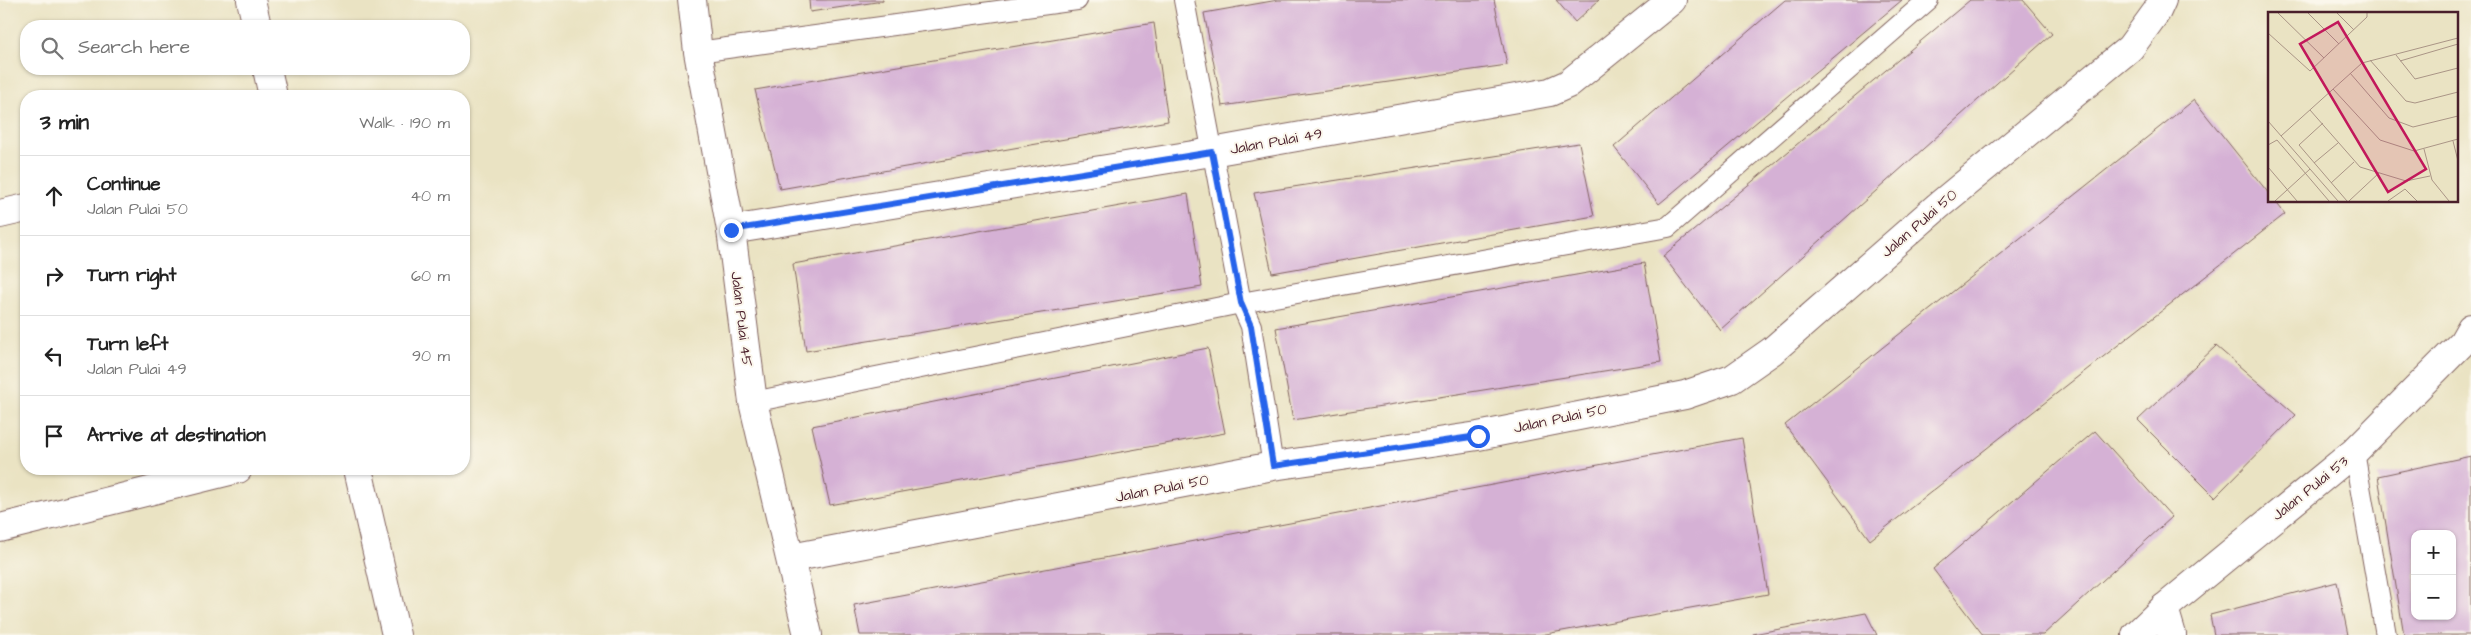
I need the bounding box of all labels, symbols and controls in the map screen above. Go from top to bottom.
inset map [2268,12,2458,202]
search box [20,20,470,75]
icon: search [38,34,66,62]
text: Search here [78,34,190,61]
text: 3 min [40,108,89,137]
text: Walk · 190 m [359,112,450,134]
street label: Jalan Pulai 49 [1228,123,1324,160]
text: Continue [87,171,161,198]
icon: ahead [40,182,68,210]
street label: Jalan Pulai 50 [1877,184,1962,262]
text: 40 m [410,185,450,207]
text: Jalan Pulai 50 [87,198,188,220]
route end [720,219,743,242]
icon: right [40,262,68,290]
text: Turn right [87,262,176,289]
text: 60 m [411,265,450,287]
street label: Jalan Pulai 45 [725,270,758,368]
text: Turn left [87,331,168,358]
icon: left [40,342,68,370]
text: 90 m [412,345,450,367]
text: Jalan Pulai 49 [87,358,186,380]
street label: Jalan Pulai 50 [1512,398,1609,439]
icon: arrive [40,422,68,450]
text: Arrive at destination [87,422,266,449]
route start [1467,425,1490,448]
street label: Jalan Pulai 53 [2268,451,2353,526]
street label: Jalan Pulai 50 [1114,469,1211,508]
map controls [2411,530,2456,620]
button: + [2411,530,2456,575]
button: − [2411,575,2456,620]

